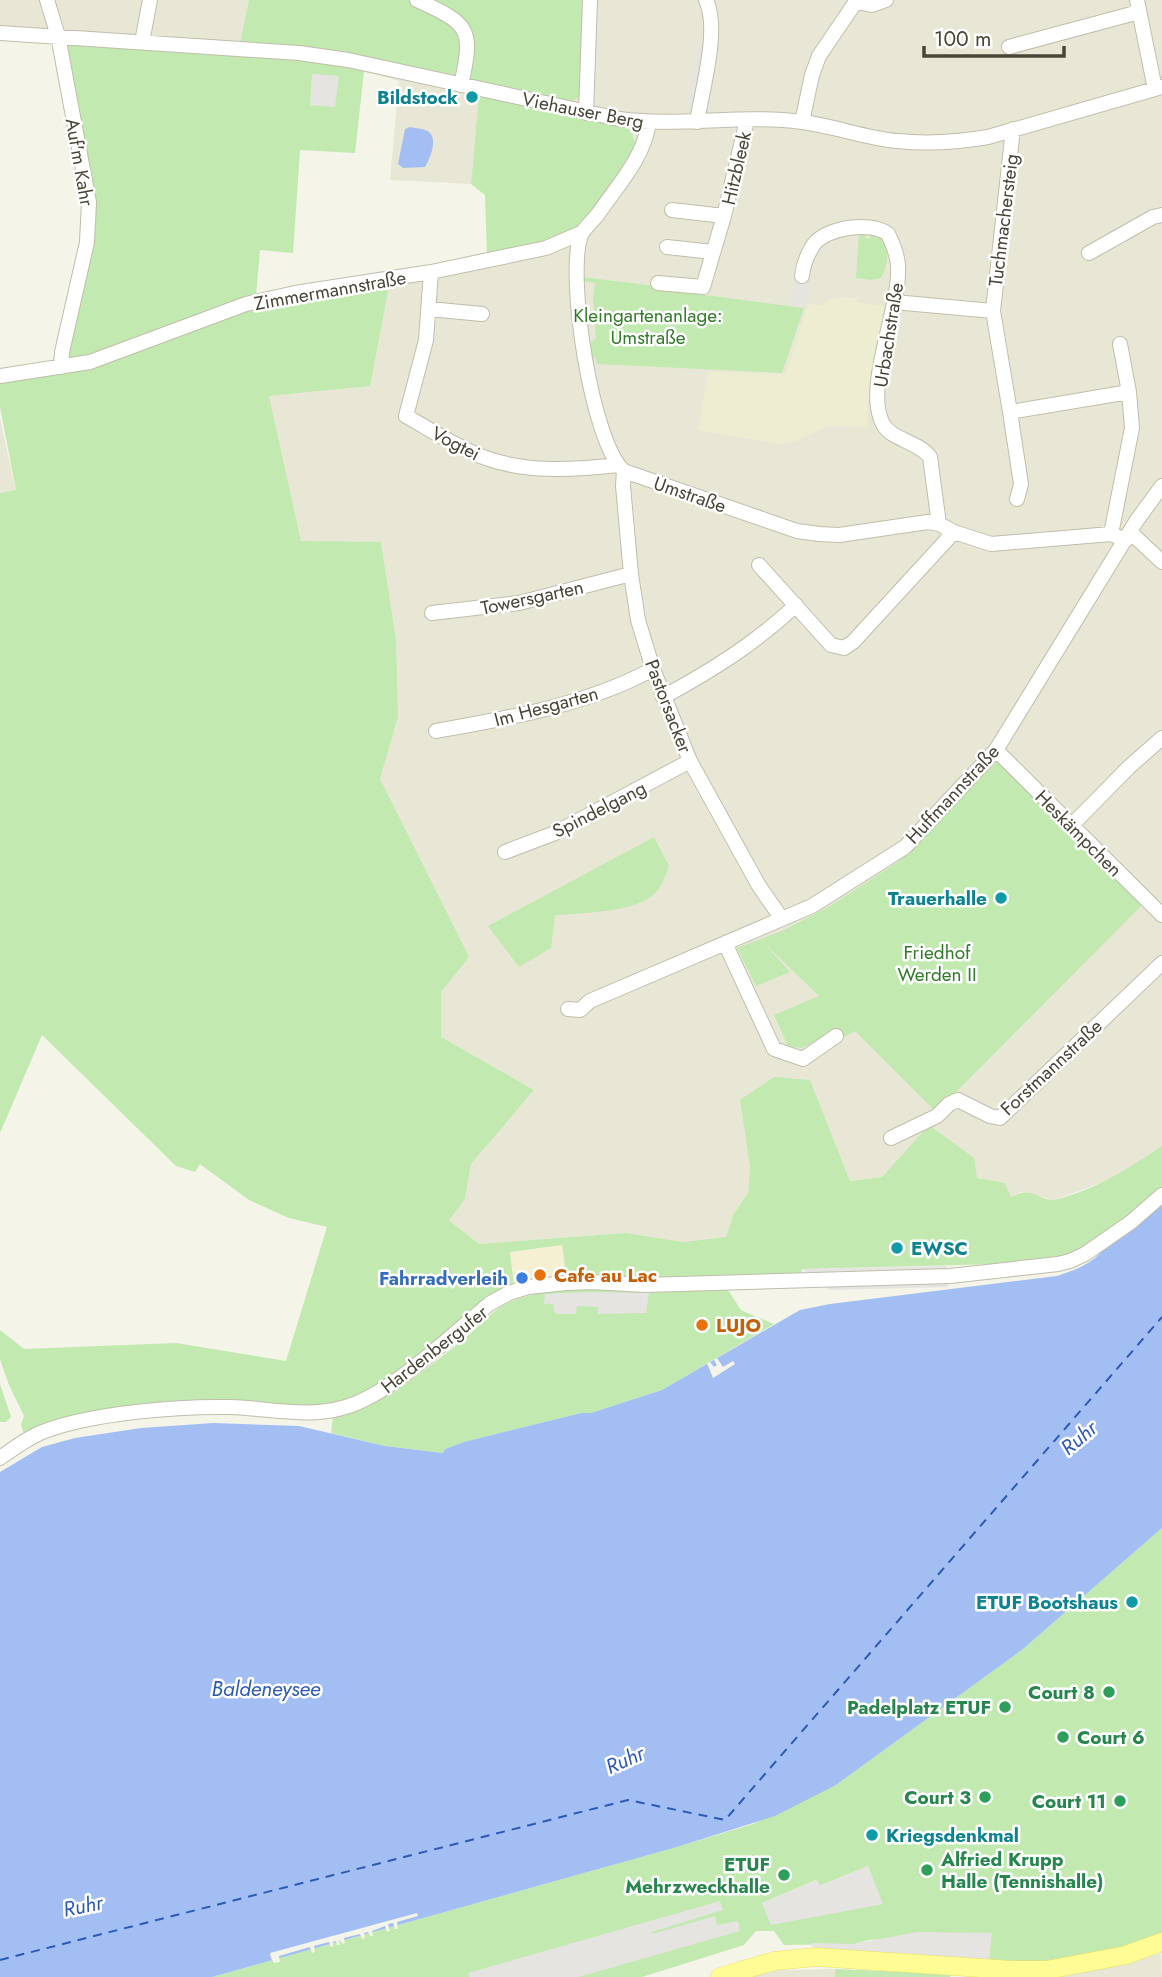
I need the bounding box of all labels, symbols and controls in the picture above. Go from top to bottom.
scale bar [924,14,1064,58]
text: 100 m [934,24,991,54]
place label: Bildstock [377,84,458,111]
street label: Viehauser Berg [520,85,646,136]
marker: Bildstock [464,89,480,105]
street label: Auf'm Kahr [58,116,101,209]
street label: Hitzbleek [715,128,758,208]
street label: Tuchmachersteig [982,152,1025,288]
street label: Zimmermannstraße [252,264,408,317]
street label: Urbachstraße [867,280,910,389]
park label: Kleingartenanlage: Umstraße [573,302,723,351]
street label: Vogtei [427,420,485,467]
street label: Umstraße [650,469,730,520]
street label: Towersgarten [478,573,586,622]
street label: Pastorsacker [638,655,699,757]
street label: Im Hesgarten [491,680,601,733]
street label: Huffmannstraße [899,739,1006,850]
street label: Spindelgang [548,774,651,845]
street label: Heskämpchen [1029,784,1128,883]
place label: Trauerhalle [888,885,987,912]
marker: Trauerhalle [993,890,1009,906]
park label: Friedhof Werden II [897,939,977,988]
street label: Forstmannstraße [994,1013,1108,1122]
place label: EWSC [911,1235,968,1262]
marker: EWSC [889,1240,905,1256]
place label: Cafe au Lac [554,1262,657,1289]
place label: Fahrradverleih [379,1265,508,1292]
marker: Cafe au Lac [532,1267,548,1283]
marker: Fahrradverleih [514,1270,530,1286]
street label: Hardenbergufer [375,1299,494,1400]
place label: LUJO [716,1312,761,1339]
marker: LUJO [694,1317,710,1333]
water label: Ruhr [1054,1413,1105,1462]
place label: ETUF Bootshaus [976,1589,1118,1616]
marker: ETUF Bootshaus [1124,1594,1140,1610]
water label: Baldeneysee [212,1674,321,1704]
place label: Court 8 [1028,1679,1095,1706]
marker: Court 8 [1101,1684,1117,1700]
place label: Padelplatz ETUF [847,1694,991,1721]
marker: Padelplatz ETUF [997,1699,1013,1715]
place label: Court 6 [1077,1724,1145,1751]
marker: Court 6 [1055,1729,1071,1745]
water label: Ruhr [601,1738,650,1782]
place label: Court 3 [904,1784,971,1811]
place label: Court 11 [1032,1788,1106,1815]
marker: Court 3 [977,1789,993,1805]
marker: Court 11 [1112,1793,1128,1809]
place label: Kriegsdenkmal [886,1822,1019,1849]
marker: Kriegsdenkmal [864,1827,880,1843]
place label: Alfried Krupp Halle (Tennishalle) [940,1846,1104,1895]
place label: ETUF Mehrzweckhalle [625,1851,770,1900]
marker: Alfried Krupp Halle (Tennishalle) [919,1862,935,1878]
marker: ETUF Mehrzweckhalle [776,1867,792,1883]
water label: Ruhr [61,1887,106,1925]

